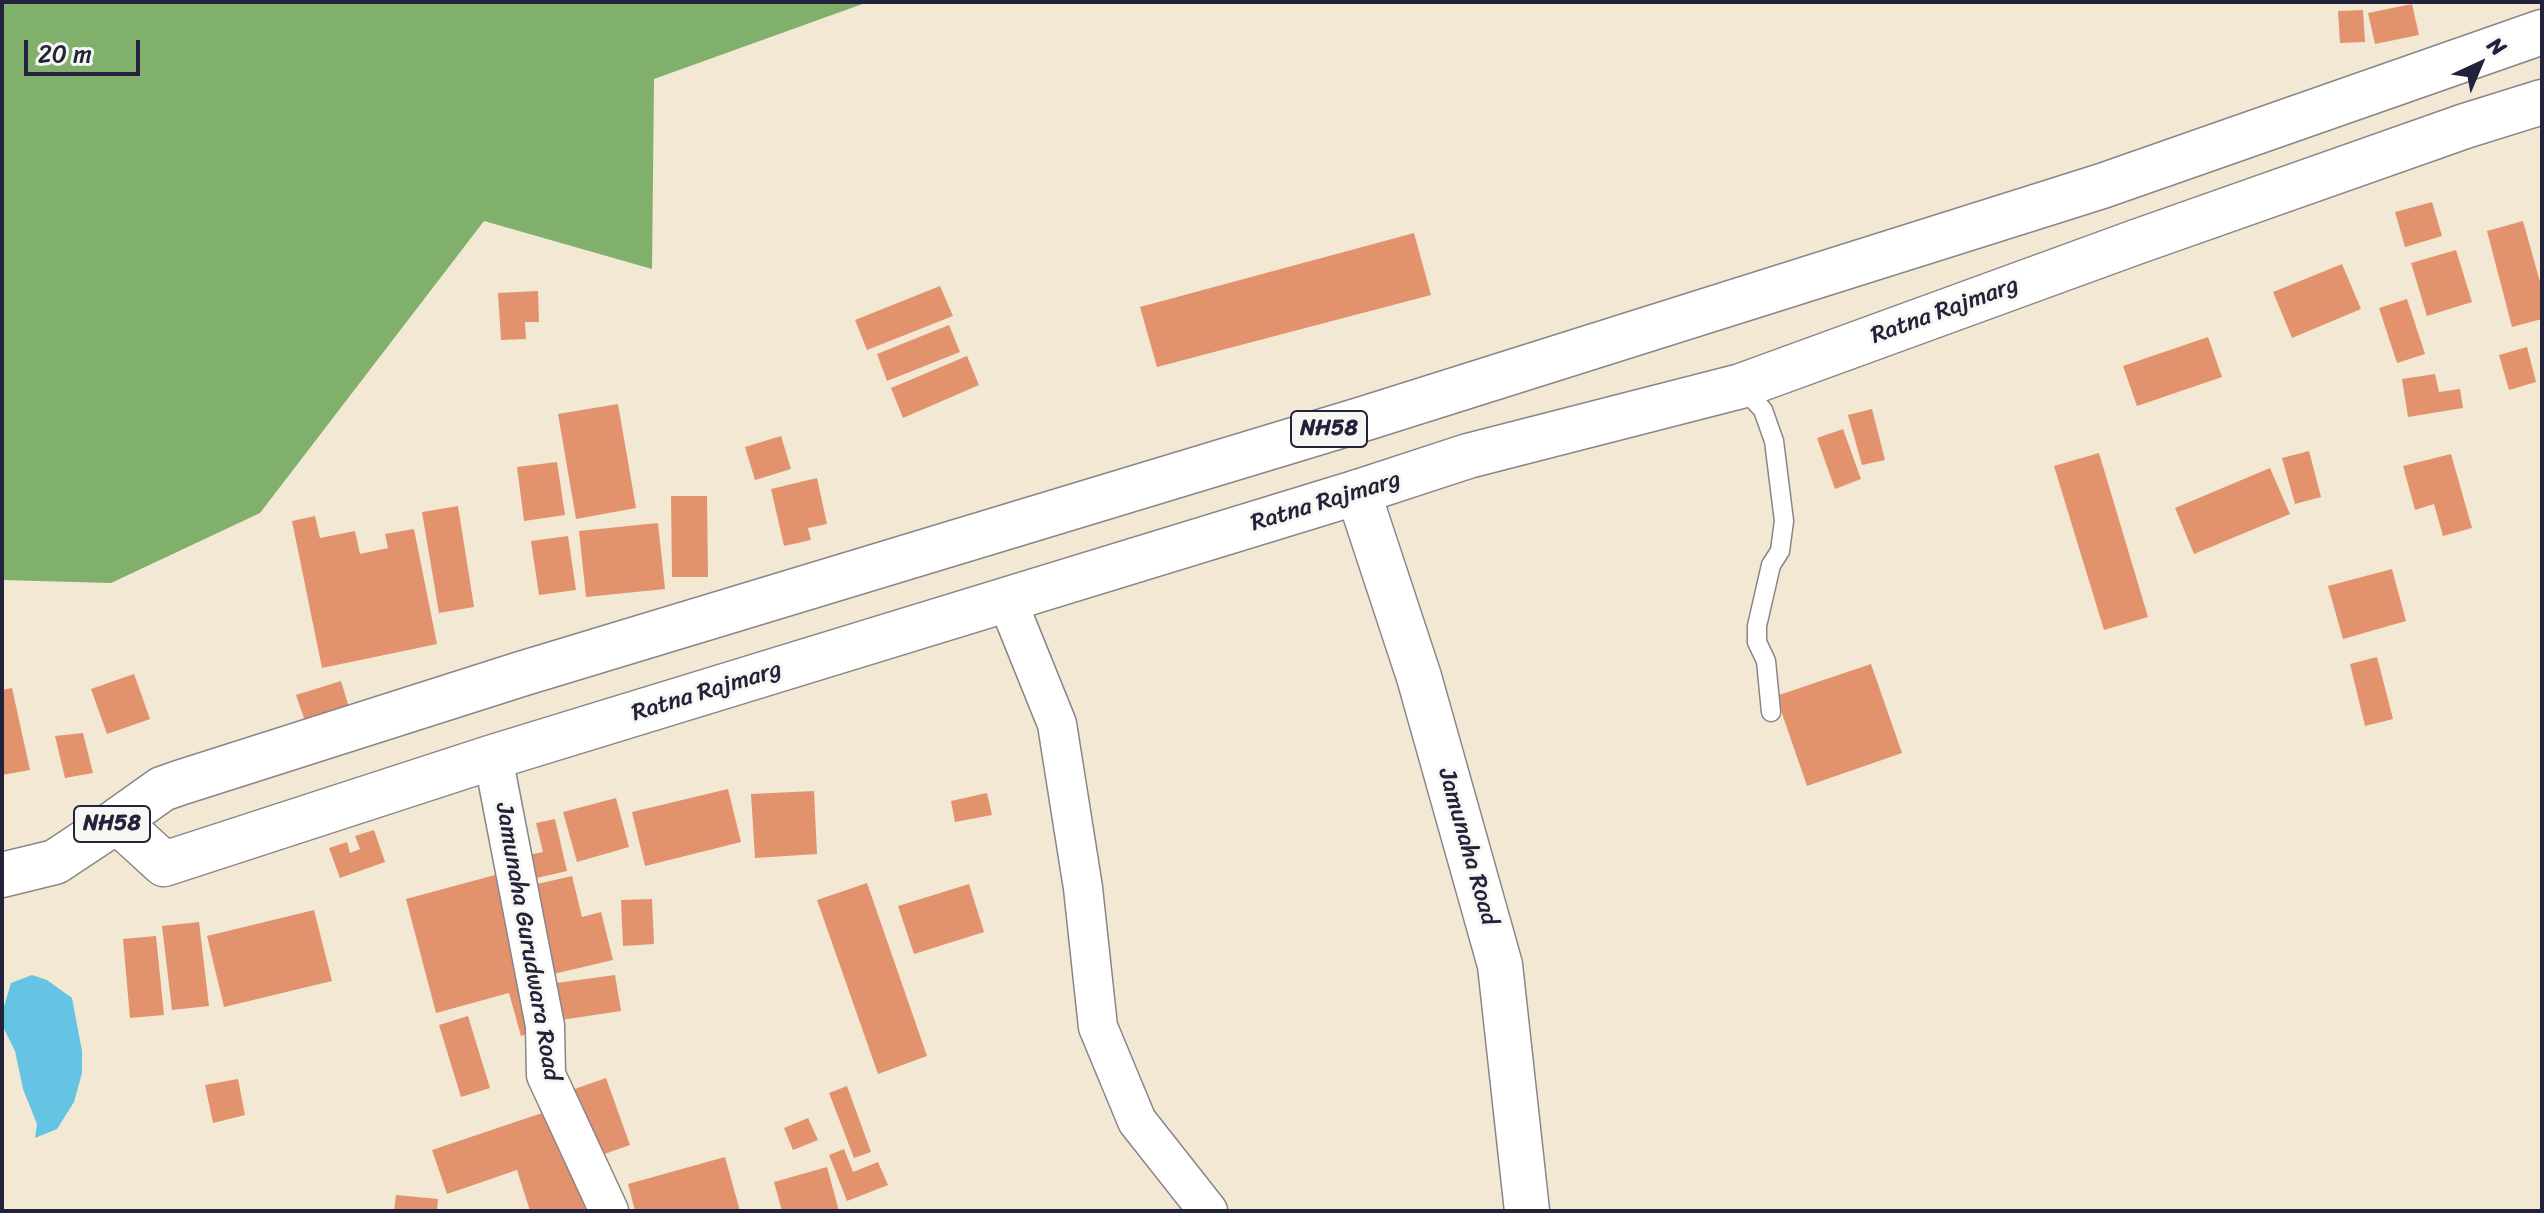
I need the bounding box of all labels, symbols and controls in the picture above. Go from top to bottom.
scale bar [28,24,144,74]
north arrow [2440,24,2520,104]
text: N [2478,27,2516,66]
text: 20 m [38,33,92,75]
street label: Ratna Rajmarg [1867,271,2023,351]
road number: NH58 [1291,411,1367,447]
street label: Ratna Rajmarg [1248,466,1404,538]
street label: Ratna Rajmarg [629,656,785,728]
street label: Jamunaha Road [1431,765,1503,929]
street label: Jamunaha Gurudwara Road [488,801,566,1083]
road number: NH58 [74,806,150,842]

